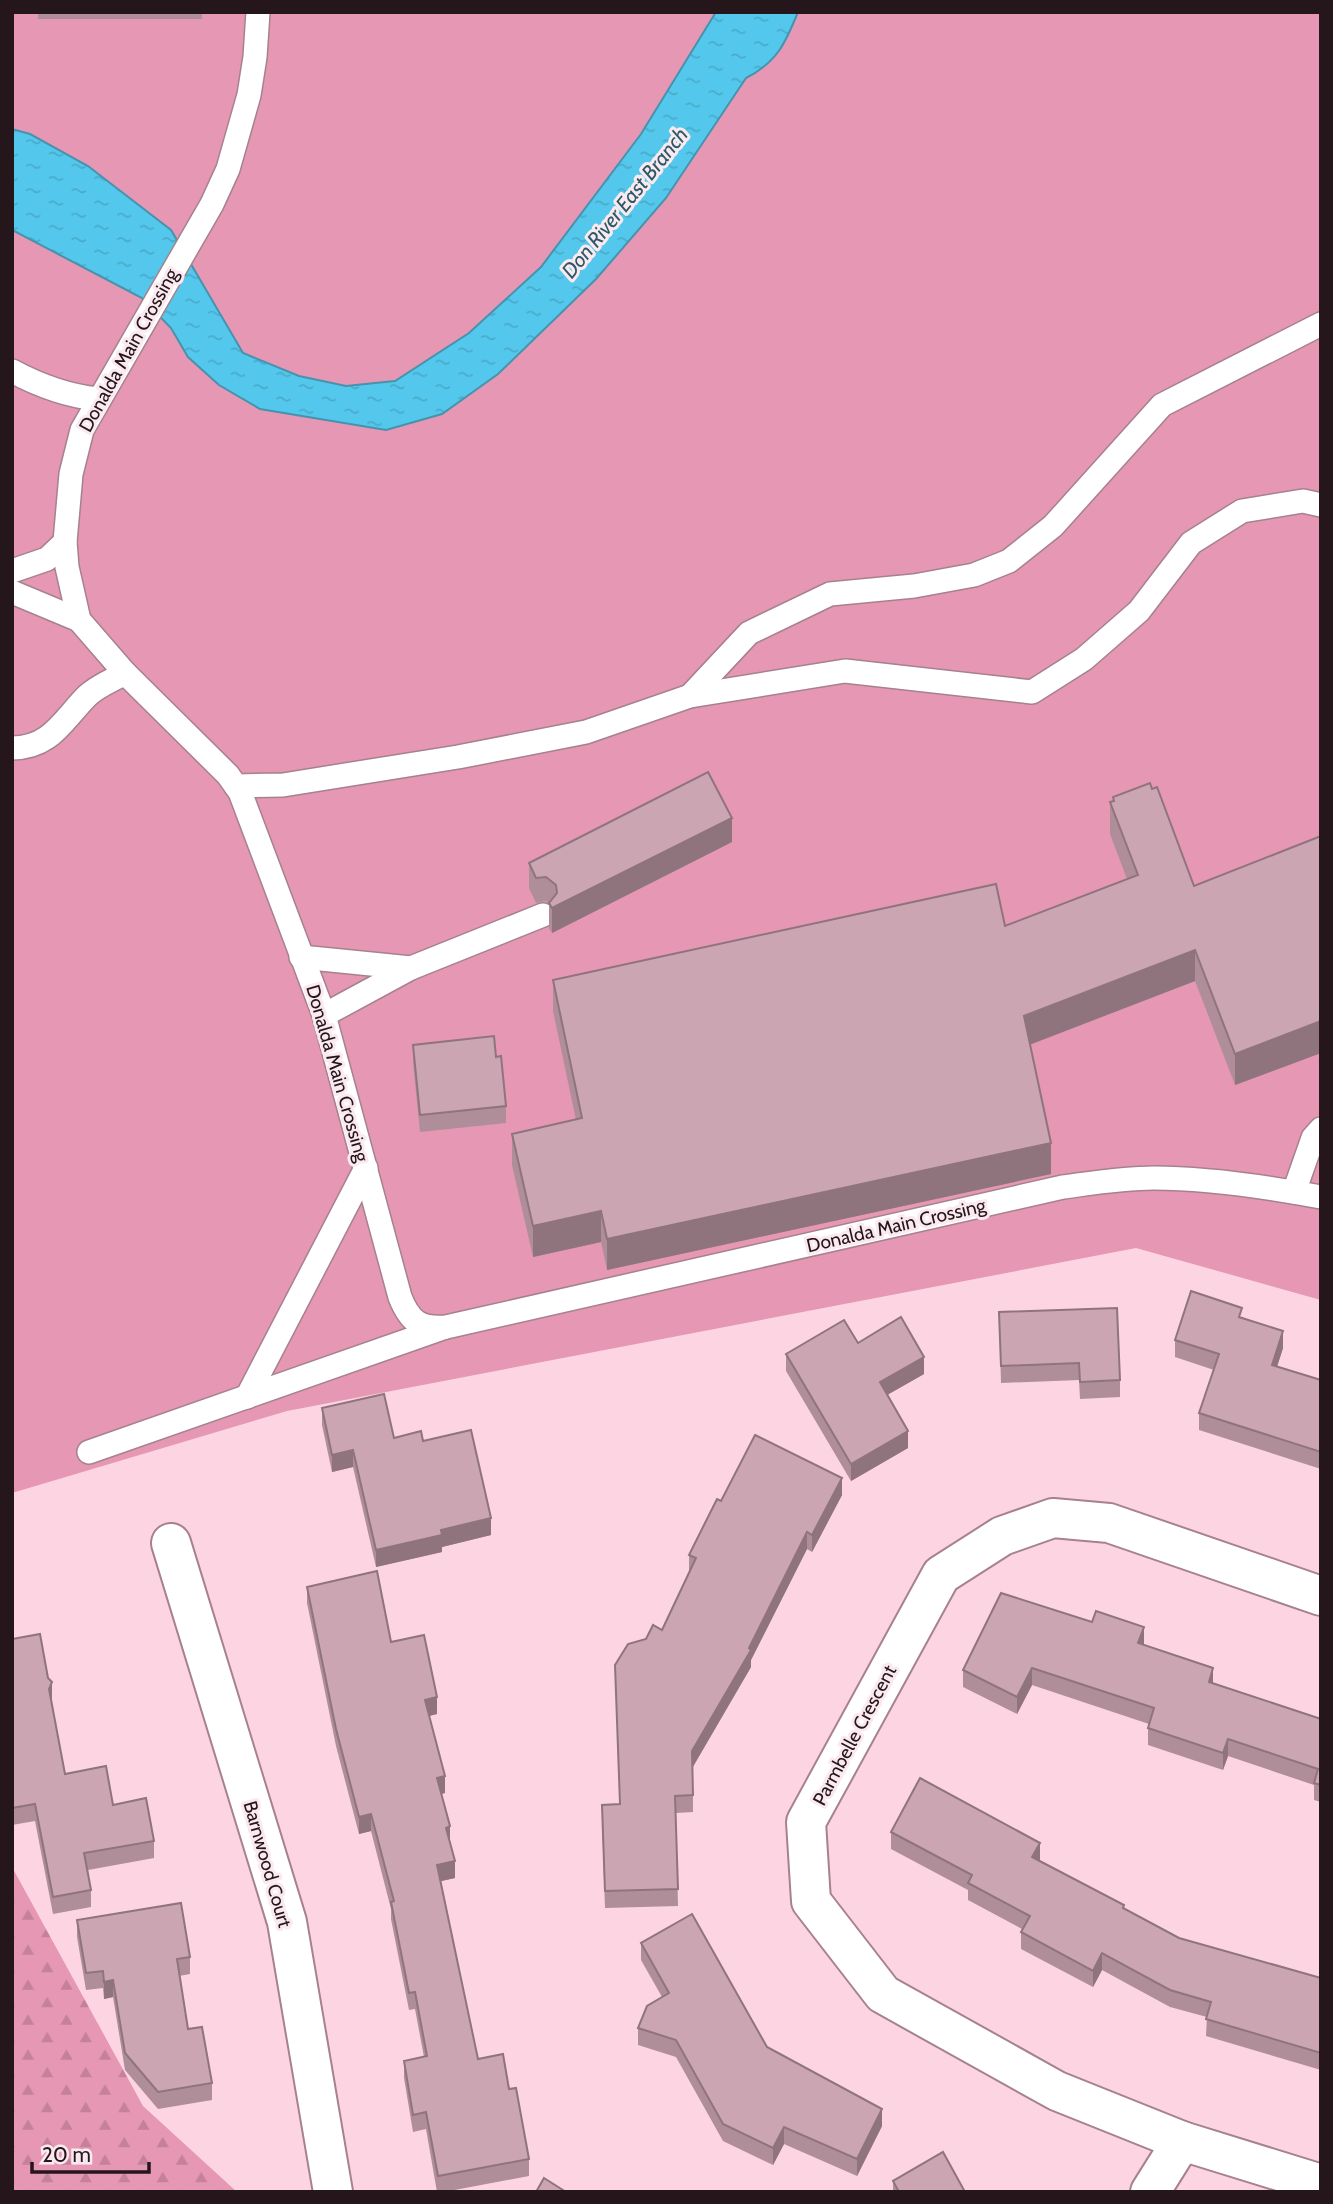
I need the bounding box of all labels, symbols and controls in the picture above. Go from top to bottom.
water label: Don River East Branch [556,122,693,283]
street label: Donalda Main Crossing [74,264,183,436]
street label: Donalda Main Crossing [301,982,374,1165]
street label: Donalda Main Crossing [804,1194,988,1257]
street label: Parmbelle Crescent [808,1661,901,1809]
street label: Barnwood Court [238,1798,297,1931]
scale bar [32,2130,149,2174]
text: 20 m [42,2142,91,2167]

